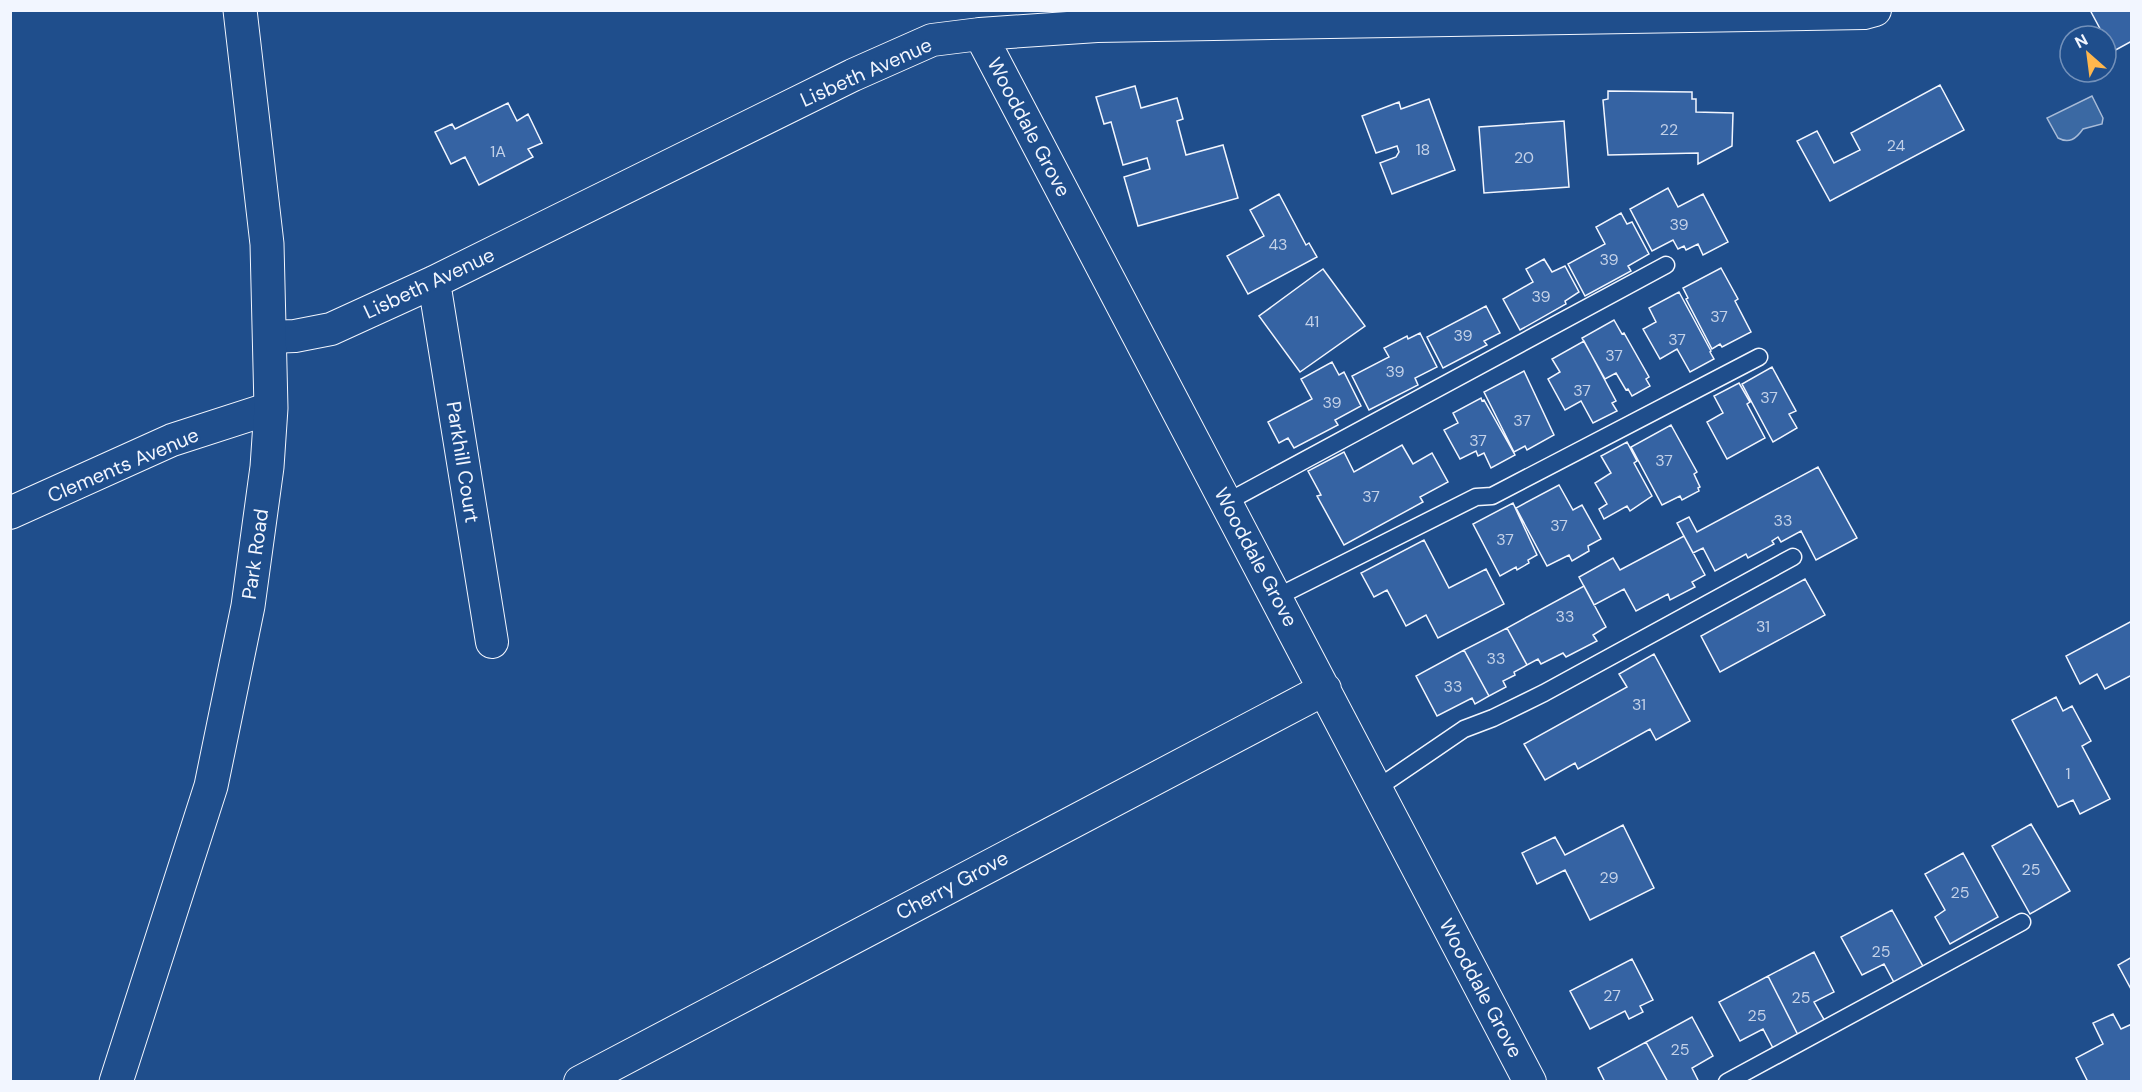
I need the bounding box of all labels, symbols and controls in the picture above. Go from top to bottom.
north arrow [2058,24,2118,84]
text: N [2071,29,2091,53]
street label: Lisbeth Avenue [796,31,936,113]
street label: Wooddale Grove [981,53,1077,201]
house number: 22 [1660,119,1678,140]
house number: 24 [1887,135,1906,156]
house number: 18 [1416,139,1430,160]
house number: 1A [490,141,506,162]
house number: 20 [1514,147,1534,168]
house number: 39 [1669,214,1689,235]
house number: 43 [1268,234,1288,255]
street label: Lisbeth Avenue [359,241,499,325]
house number: 39 [1599,249,1619,270]
house number: 39 [1531,286,1551,307]
house number: 37 [1710,306,1728,327]
house number: 41 [1305,311,1319,332]
house number: 39 [1453,325,1473,346]
house number: 37 [1668,329,1686,350]
house number: 37 [1605,345,1623,366]
house number: 39 [1385,361,1405,382]
house number: 37 [1573,380,1591,401]
house number: 37 [1760,387,1778,408]
house number: 39 [1322,392,1342,413]
street label: Parkhill Court [441,399,485,525]
house number: 37 [1513,410,1531,431]
street label: Clements Avenue [43,421,203,509]
house number: 37 [1469,430,1487,451]
house number: 37 [1655,450,1673,471]
street label: Wooddale Grove [1208,483,1304,631]
house number: 37 [1362,486,1380,507]
street label: Park Road [236,507,274,601]
house number: 33 [1774,510,1792,531]
house number: 37 [1550,515,1568,536]
house number: 37 [1496,529,1514,550]
house number: 33 [1556,606,1574,627]
house number: 31 [1756,616,1770,637]
house number: 33 [1487,648,1505,669]
house number: 33 [1444,676,1462,697]
house number: 31 [1632,694,1646,715]
house number: 1 [2066,763,2071,784]
street label: Cherry Grove [891,845,1013,925]
house number: 25 [2022,859,2040,880]
house number: 29 [1599,867,1619,888]
house number: 25 [1951,882,1969,903]
street label: Wooddale Grove [1433,914,1529,1062]
house number: 25 [1872,941,1890,962]
house number: 27 [1603,985,1621,1006]
house number: 25 [1792,987,1810,1008]
house number: 25 [1748,1005,1766,1026]
house number: 25 [1671,1039,1689,1060]

